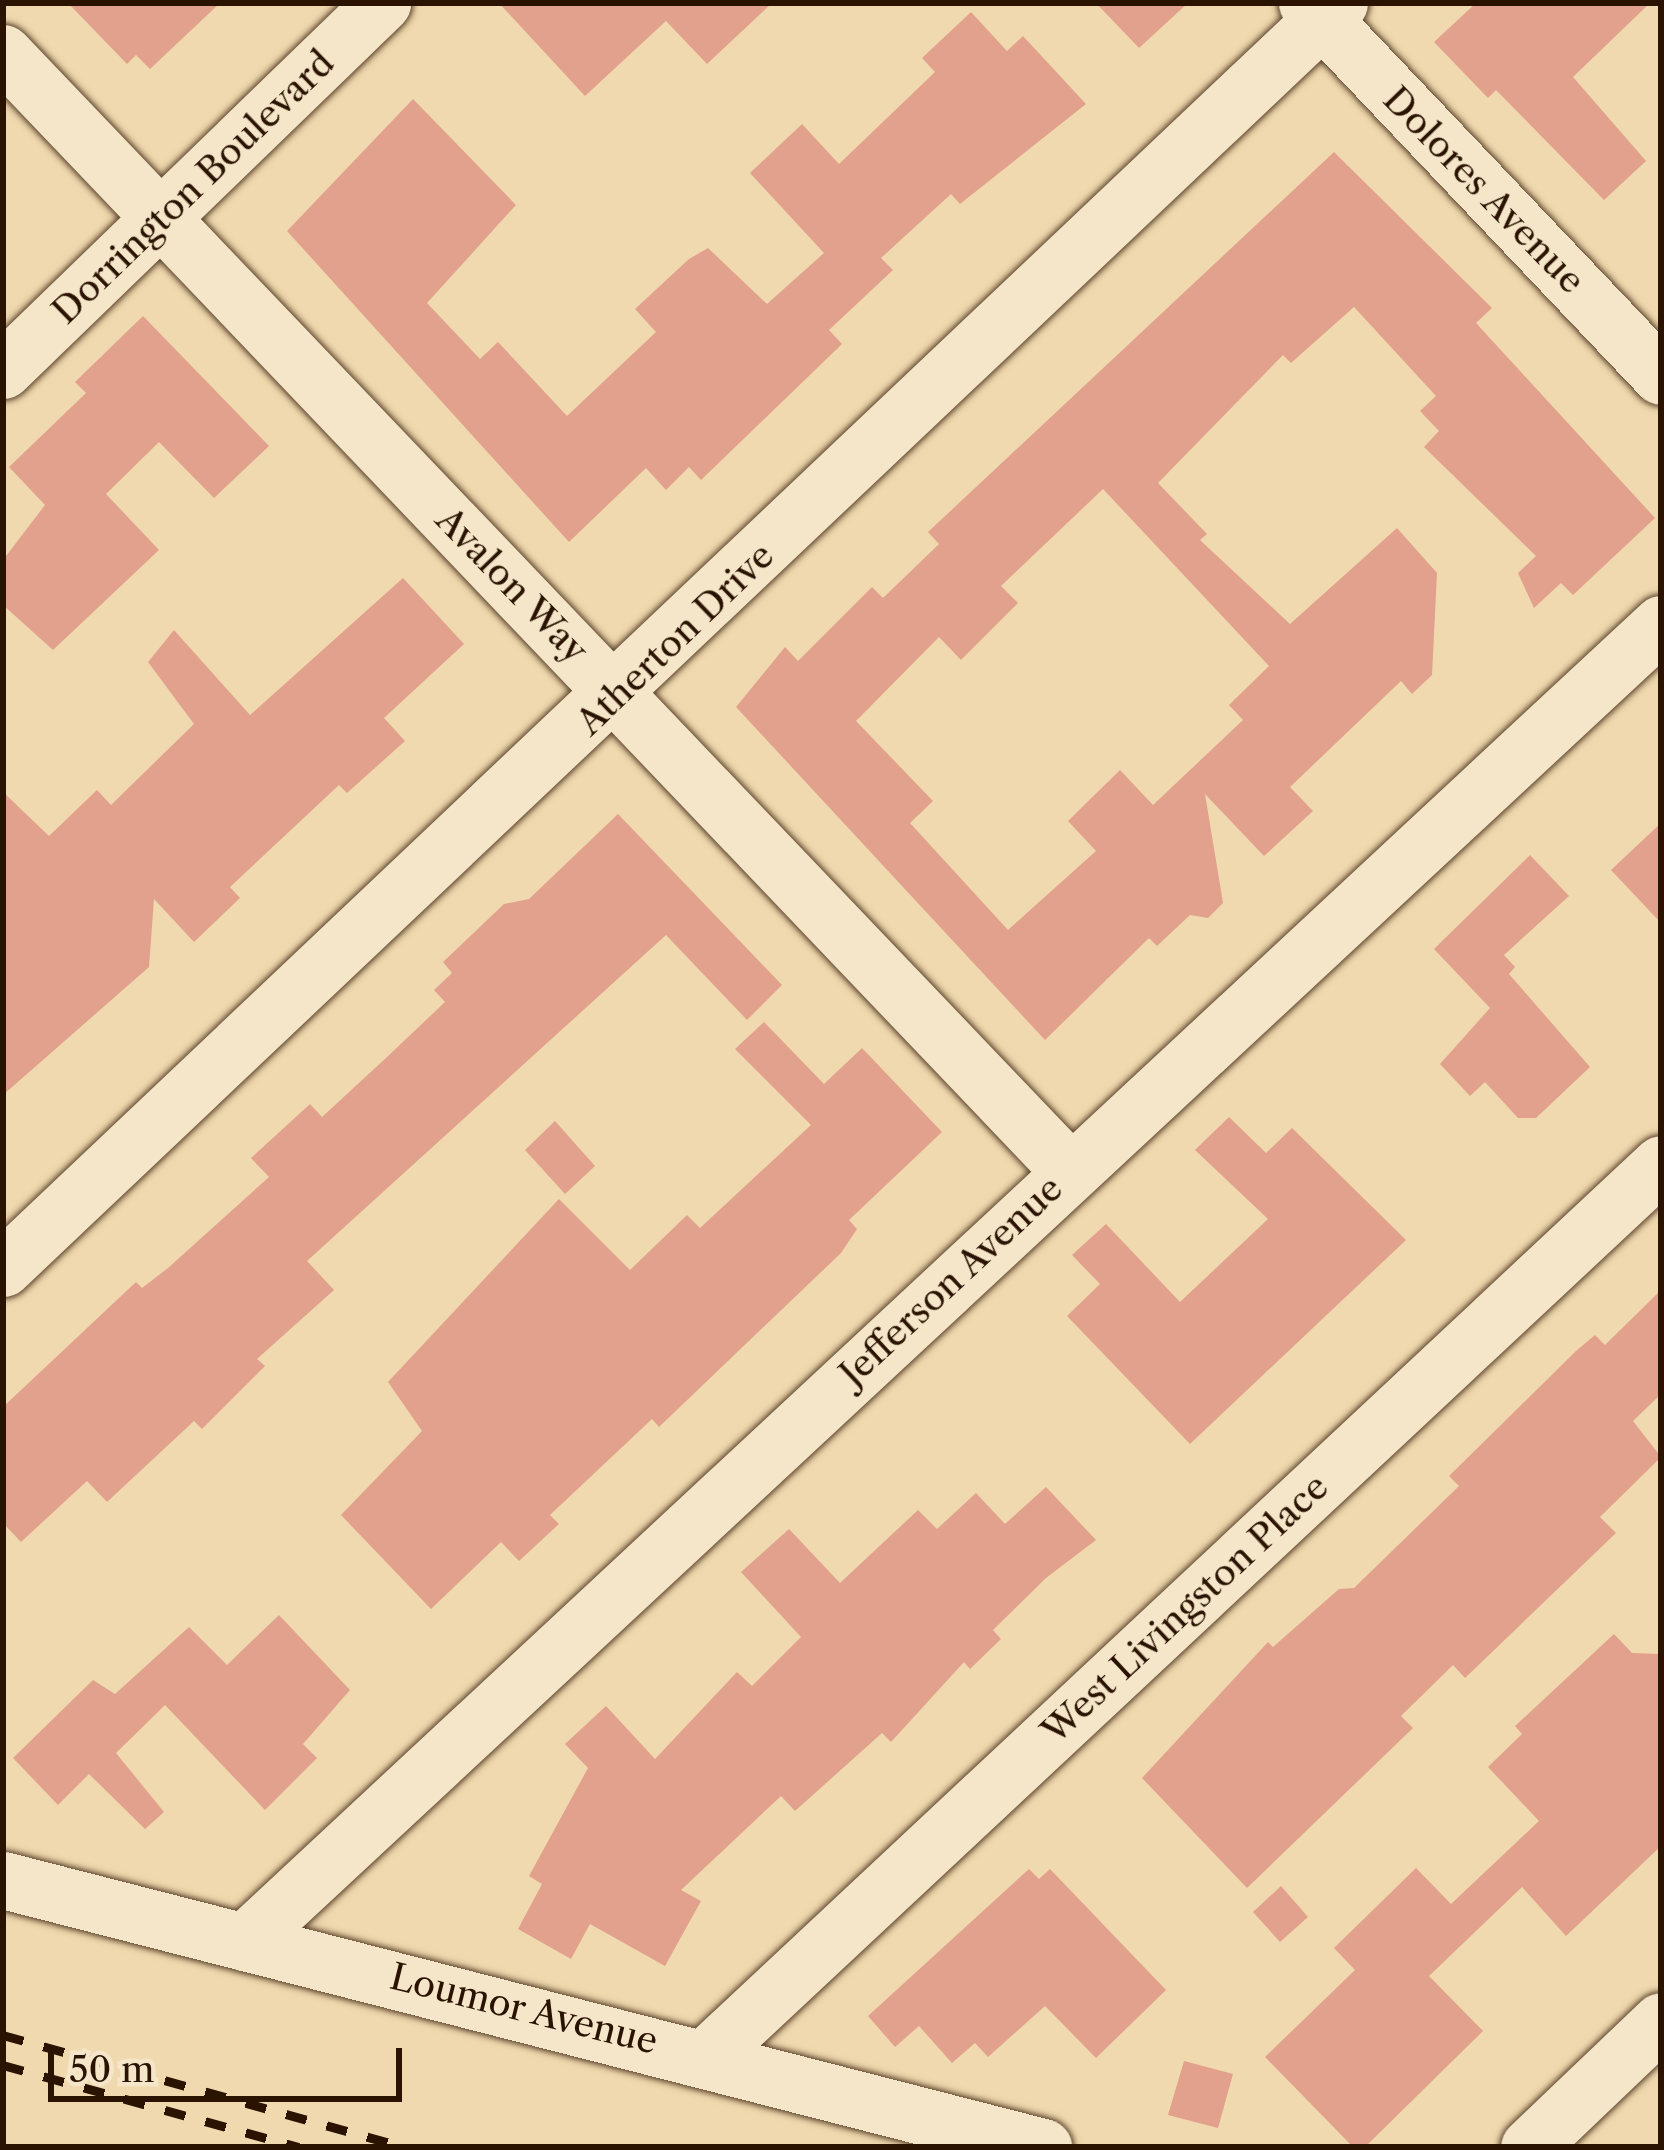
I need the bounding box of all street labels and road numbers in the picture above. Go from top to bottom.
street label: Dorrington Boulevard [43,41,343,333]
street label: Dolores Avenue [1374,77,1594,303]
street label: Avalon Way [427,498,597,672]
street label: Atherton Drive [567,534,783,744]
street label: Jefferson Avenue [830,1166,1072,1396]
street label: West Livingston Place [1033,1465,1337,1753]
street label: Loumor Avenue [385,1955,663,2063]

